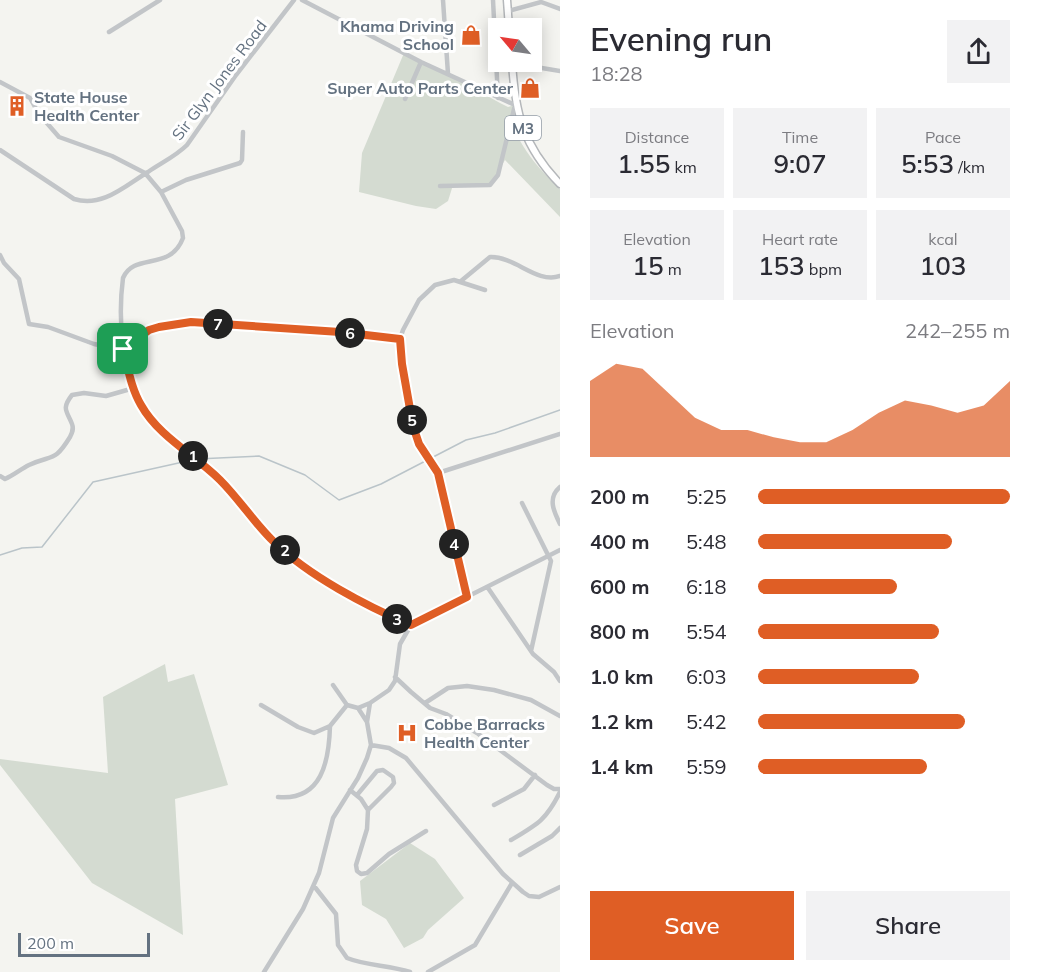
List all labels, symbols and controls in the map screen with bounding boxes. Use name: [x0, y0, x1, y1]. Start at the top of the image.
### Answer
street label: Sir Glyn Jones Road: [167, 16, 271, 144]
place label: Khama Driving School: [340, 16, 454, 54]
north arrow: [488, 18, 542, 72]
map controls: [488, 18, 542, 72]
text: Evening run: [590, 18, 772, 59]
button: share: [947, 20, 1010, 83]
shop icon: Khama Driving School: [459, 23, 483, 47]
text: 18:28: [590, 61, 643, 86]
shop icon: Super Auto Parts Center: [518, 76, 542, 100]
place label: Super Auto Parts Center: [327, 78, 514, 98]
place label: State House Health Center: [34, 87, 140, 125]
building icon: State House Health Center: [5, 94, 29, 118]
road number: M3: [505, 116, 541, 140]
text: Distance: [625, 127, 689, 147]
text: Time: [782, 127, 818, 147]
text: Pace: [925, 127, 961, 147]
text: 1.55: [617, 147, 670, 180]
text: 9:07: [774, 147, 826, 180]
text: 5:53: [901, 147, 954, 180]
text: km: [670, 157, 697, 177]
text: /km: [954, 157, 985, 177]
text: Elevation: [623, 229, 691, 249]
text: Heart rate: [762, 229, 838, 249]
text: kcal: [928, 229, 958, 249]
text: 15: [632, 249, 663, 282]
text: 153: [758, 249, 805, 282]
text: 103: [920, 249, 966, 282]
text: m: [663, 259, 682, 279]
text: bpm: [805, 259, 842, 279]
pin: 7: [203, 309, 233, 339]
text: 7: [213, 314, 223, 334]
pin: 6: [335, 318, 365, 348]
text: Elevation: [590, 318, 675, 343]
text: 242–255 m: [905, 318, 1010, 343]
pin: [97, 323, 148, 374]
text: 6: [345, 323, 355, 343]
icon: arrive: [106, 332, 139, 365]
pin: 5: [397, 405, 427, 435]
text: 5: [407, 410, 417, 430]
pin: 1: [178, 441, 208, 471]
text: 1: [188, 446, 198, 466]
text: 200 m: [590, 484, 649, 509]
text: 5:25: [686, 484, 727, 509]
pin: 4: [439, 529, 469, 559]
text: 400 m: [590, 529, 649, 554]
text: 5:48: [686, 529, 727, 554]
text: 4: [449, 534, 459, 554]
pin: 2: [270, 535, 300, 565]
text: 2: [280, 540, 290, 560]
text: 600 m: [590, 574, 649, 599]
text: 6:18: [686, 574, 727, 599]
pin: 3: [382, 604, 412, 634]
text: 3: [392, 609, 402, 629]
text: 800 m: [590, 619, 649, 644]
text: 5:54: [686, 619, 727, 644]
text: 1.0 km: [590, 664, 653, 689]
text: 6:03: [686, 664, 727, 689]
text: 1.2 km: [590, 709, 653, 734]
text: 5:42: [686, 709, 727, 734]
place label: Cobbe Barracks Health Center: [424, 714, 545, 752]
hospital icon: Cobbe Barracks Health Center: [395, 721, 419, 745]
text: 1.4 km: [590, 754, 653, 779]
text: 5:59: [686, 754, 727, 779]
button: Save: [590, 891, 794, 960]
button: Share: [806, 891, 1010, 960]
scale bar: [18, 930, 150, 958]
text: 200 m: [27, 933, 74, 953]

